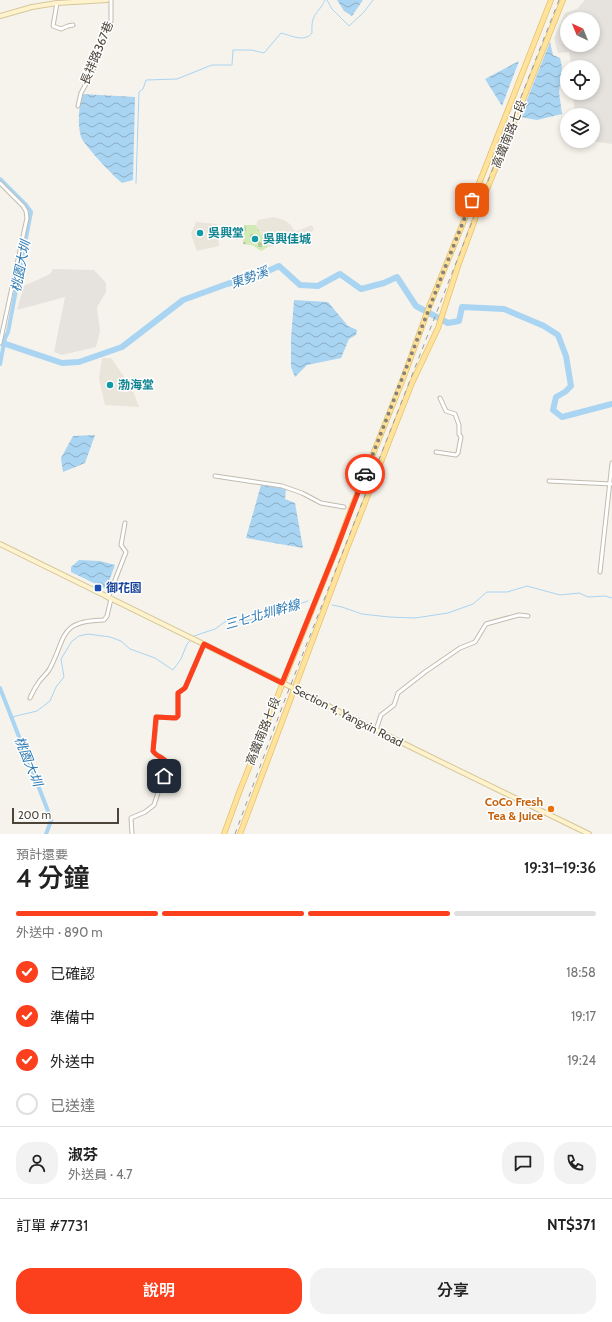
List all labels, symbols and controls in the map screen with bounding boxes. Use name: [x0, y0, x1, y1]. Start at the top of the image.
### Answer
north arrow: [560, 12, 600, 52]
map controls: [560, 12, 600, 148]
street label: 長祥路367巷: [77, 19, 116, 87]
button: locate: [560, 60, 600, 100]
street label: 高鐵南路七段: [488, 98, 529, 170]
button: layers: [560, 108, 600, 148]
pin: [455, 183, 489, 217]
icon: bag: [461, 189, 483, 211]
place label: 吳興堂: [208, 225, 244, 240]
marker: 吳興堂: [195, 228, 205, 238]
place label: 吳興佳城: [263, 231, 311, 246]
marker: 吳興佳城: [250, 234, 260, 244]
water label: 桃園大圳: [7, 237, 33, 293]
water label: 東勢溪: [228, 262, 272, 291]
place label: 渤海堂: [118, 377, 154, 392]
marker: 渤海堂: [105, 380, 115, 390]
courier: [345, 454, 385, 494]
icon: car: [354, 463, 376, 485]
place label: 御花園: [106, 580, 142, 595]
marker: 御花園: [93, 583, 103, 593]
water label: 三七北圳幹線: [222, 595, 304, 632]
street label: Section 4, Yangxin Road: [291, 681, 406, 750]
street label: 高鐵南路七段: [242, 695, 283, 767]
water label: 桃園大圳: [12, 734, 47, 790]
pin: [147, 759, 181, 793]
icon: home: [153, 765, 175, 787]
place label: CoCo Fresh Tea & Juice: [485, 794, 543, 823]
marker: CoCo Fresh Tea & Juice: [546, 804, 556, 814]
scale bar: [12, 806, 119, 825]
text: 200 m: [18, 808, 51, 822]
text: 預計還要: [16, 846, 68, 862]
text: 19:31–19:36: [524, 859, 596, 877]
text: 4 分鐘: [16, 862, 90, 894]
text: 外送中 · 890 m: [16, 924, 103, 940]
icon: check: [16, 961, 38, 983]
text: 18:58: [566, 964, 596, 980]
text: 已確認: [50, 965, 95, 983]
icon: check: [16, 1005, 38, 1027]
text: 19:17: [571, 1008, 596, 1024]
text: 準備中: [50, 1009, 95, 1027]
icon: check: [16, 1049, 38, 1071]
text: 19:24: [567, 1052, 596, 1068]
text: 外送中: [50, 1053, 95, 1071]
text: 已送達: [50, 1097, 95, 1115]
button: person: [16, 1142, 58, 1184]
button: chat: [502, 1142, 544, 1184]
button: phone: [554, 1142, 596, 1184]
text: 淑芬: [68, 1146, 98, 1164]
text: 外送員 · 4.7: [68, 1166, 133, 1182]
text: NT$371: [547, 1216, 596, 1234]
text: 訂單 #7731: [16, 1217, 88, 1235]
button: 說明: [16, 1268, 302, 1314]
button: 分享: [310, 1268, 596, 1314]

